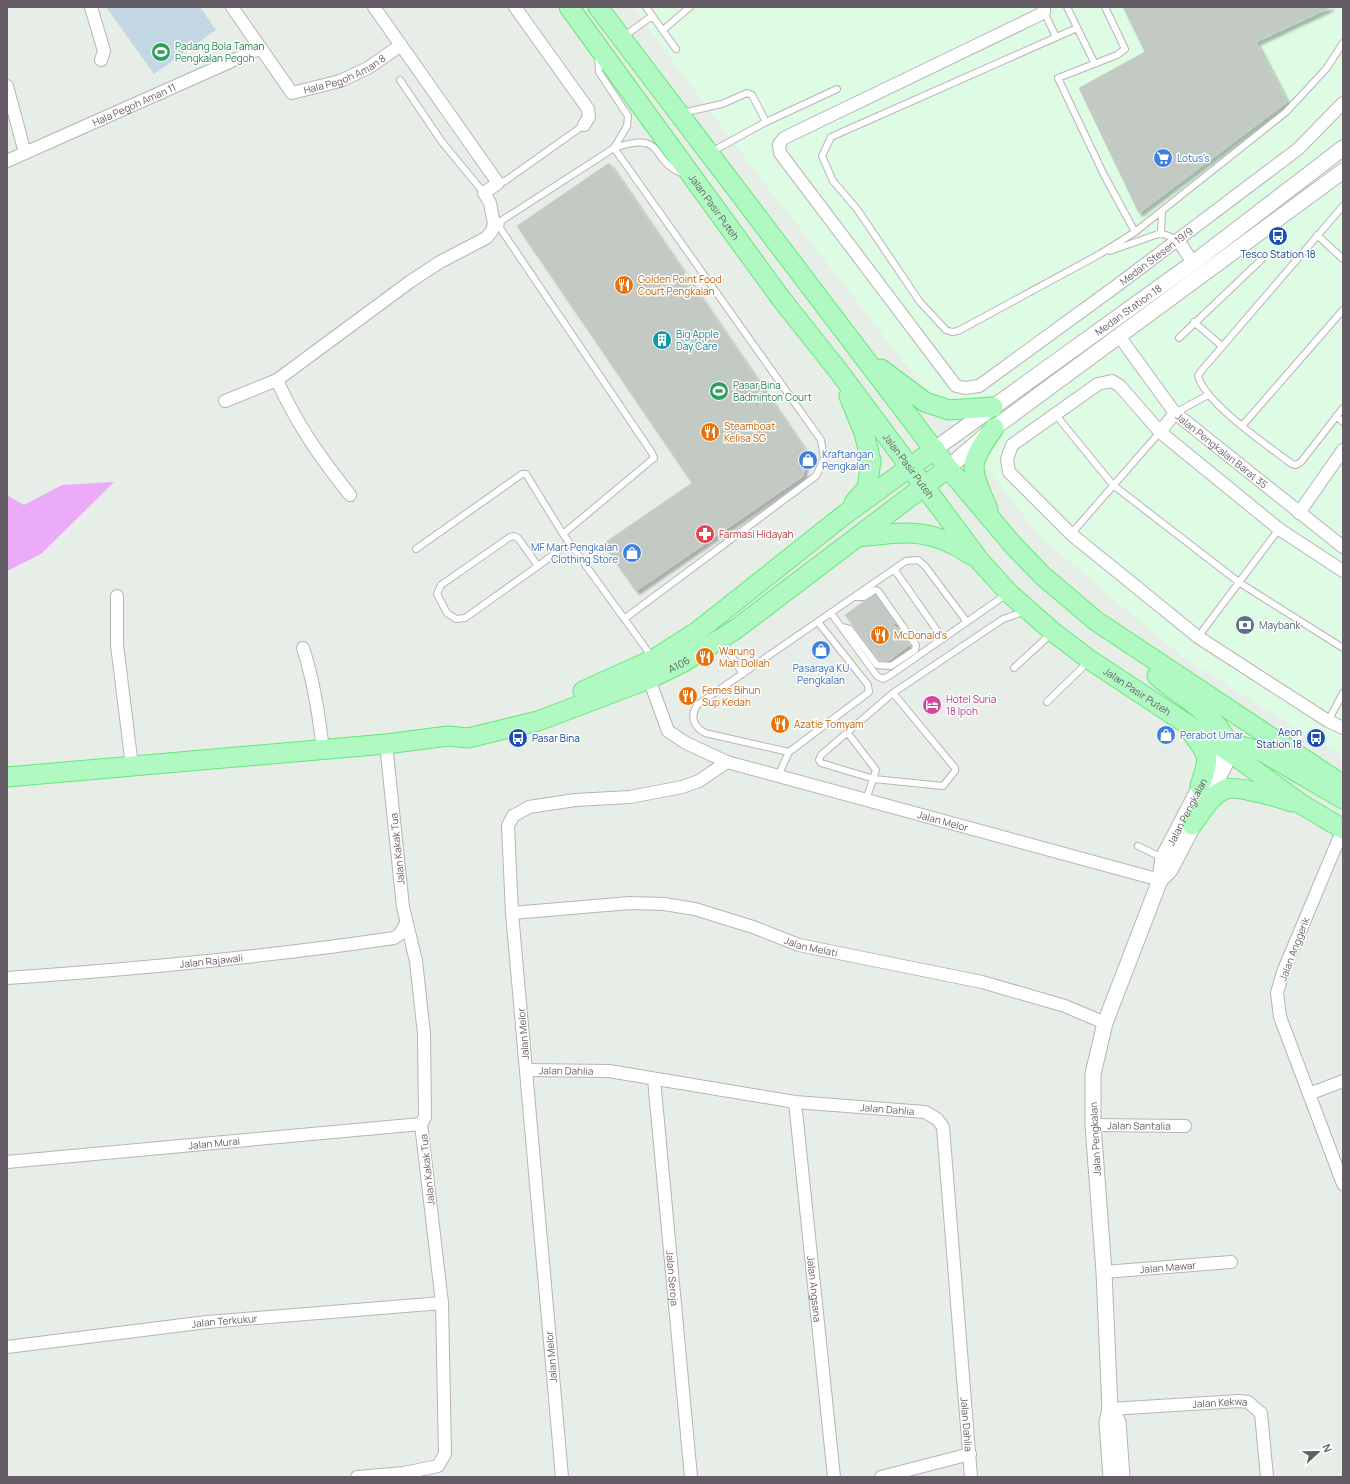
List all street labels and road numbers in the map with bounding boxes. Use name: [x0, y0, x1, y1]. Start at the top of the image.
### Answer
street label: Hala Pegoh Aman 8: [302, 51, 388, 97]
street label: Hala Pegoh Aman 11: [90, 80, 178, 129]
street label: Jalan Pasir Puteh: [686, 171, 743, 243]
street label: Medan Stesen 19/9: [1117, 224, 1196, 288]
street label: Medan Station 18: [1092, 281, 1165, 339]
street label: Jalan Pengkalan Barat 35: [1173, 409, 1271, 491]
street label: Jalan Pasir Puteh: [880, 430, 938, 501]
street label: A106: [666, 653, 692, 676]
street label: Jalan Pasir Puteh: [1101, 664, 1174, 719]
street label: Jalan Pengkalan: [1164, 776, 1210, 848]
street label: Jalan Melor: [916, 807, 970, 835]
street label: Jalan Kakak Tua: [386, 812, 408, 886]
street label: Jalan Anggerik: [1275, 914, 1313, 983]
street label: Jalan Melati: [782, 933, 839, 960]
street label: Jalan Rajawali: [179, 950, 244, 971]
street label: Jalan Melor: [514, 1007, 532, 1061]
street label: Jalan Dahlia: [539, 1063, 593, 1078]
street label: Jalan Dahlia: [859, 1100, 915, 1118]
street label: Jalan Pengkalan: [1086, 1102, 1104, 1176]
street label: Jalan Santalia: [1107, 1118, 1171, 1133]
street label: Jalan Kakak Tua: [416, 1133, 438, 1207]
street label: Jalan Murai: [188, 1134, 241, 1152]
street label: Jalan Seroja: [663, 1250, 682, 1306]
street label: Jalan Angsana: [804, 1255, 825, 1323]
street label: Jalan Mawar: [1139, 1258, 1197, 1276]
street label: Jalan Terkukur: [191, 1311, 258, 1331]
street label: Jalan Melor: [542, 1330, 560, 1384]
street label: Jalan Kekwa: [1192, 1394, 1248, 1411]
street label: Jalan Dahlia: [958, 1396, 976, 1452]

